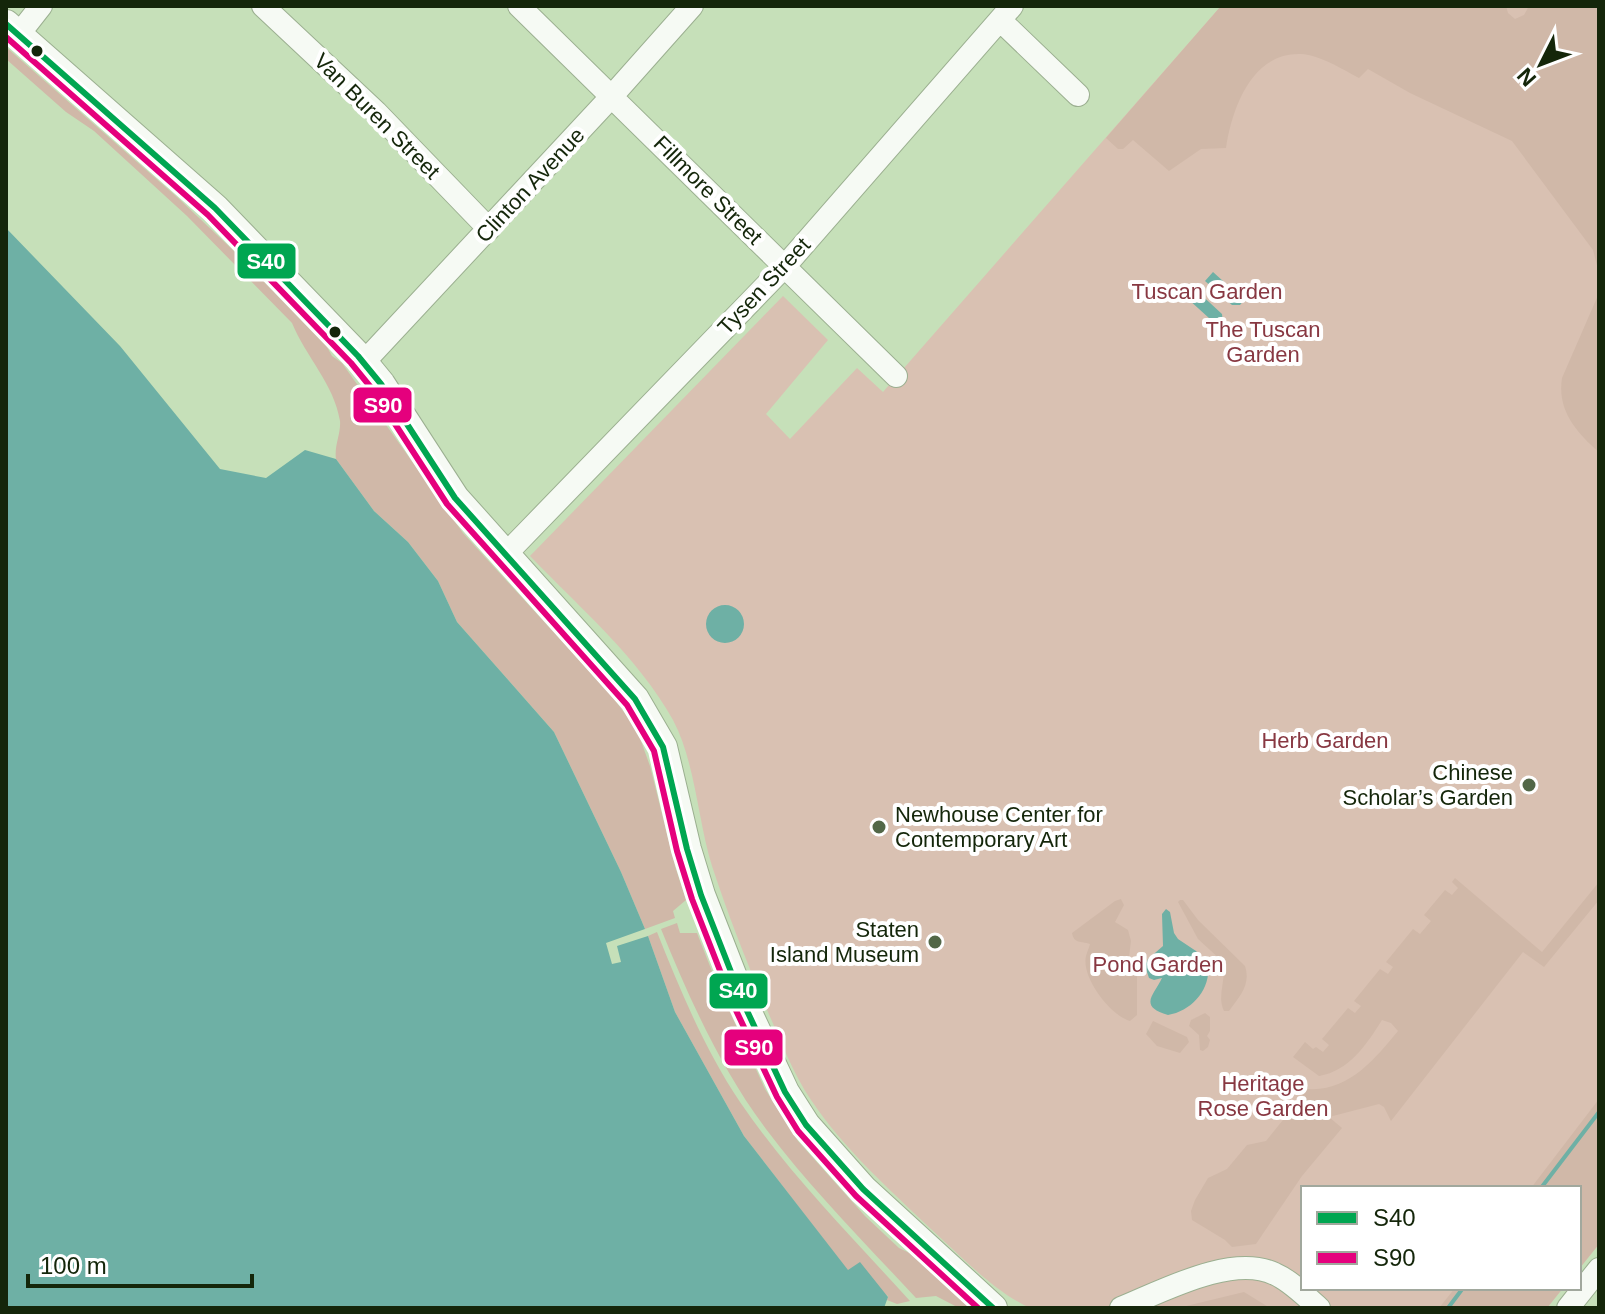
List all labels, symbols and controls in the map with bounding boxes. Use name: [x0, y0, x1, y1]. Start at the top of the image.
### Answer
north arrow: [1501, 24, 1581, 104]
unlabelled marker: [29, 43, 45, 59]
street label: Van Buren Street: [309, 48, 445, 184]
text: N: [1512, 63, 1541, 91]
street label: Clinton Avenue: [471, 122, 589, 248]
street label: Fillmore Street: [649, 131, 767, 249]
street label: Tysen Street: [713, 232, 815, 340]
line badge: S40: [236, 242, 297, 280]
text: S40: [246, 249, 286, 274]
park label: Tuscan Garden: [1132, 279, 1282, 304]
park label: The Tuscan Garden: [1206, 317, 1320, 367]
unlabelled marker: [327, 324, 343, 340]
line badge: S90: [352, 386, 413, 424]
text: S90: [363, 393, 403, 418]
park label: Herb Garden: [1261, 728, 1389, 753]
place label: Chinese Scholar’s Garden: [1343, 760, 1513, 810]
marker: Chinese Scholar’s Garden: [1520, 776, 1538, 794]
place label: Newhouse Center for Contemporary Art: [895, 802, 1103, 852]
marker: Newhouse Center for Contemporary Art: [870, 818, 888, 836]
place label: Staten Island Museum: [770, 917, 919, 967]
marker: Staten Island Museum: [926, 933, 944, 951]
park label: Pond Garden: [1093, 952, 1223, 977]
line badge: S40: [708, 972, 769, 1010]
text: S40: [718, 978, 758, 1003]
line badge: S90: [723, 1028, 784, 1067]
text: S90: [734, 1035, 774, 1060]
park label: Heritage Rose Garden: [1198, 1071, 1328, 1121]
legend: [1301, 1186, 1581, 1290]
text: S40: [1373, 1204, 1416, 1231]
scale bar: [28, 1238, 252, 1288]
text: S90: [1373, 1244, 1416, 1271]
text: 100 m: [40, 1252, 107, 1279]

